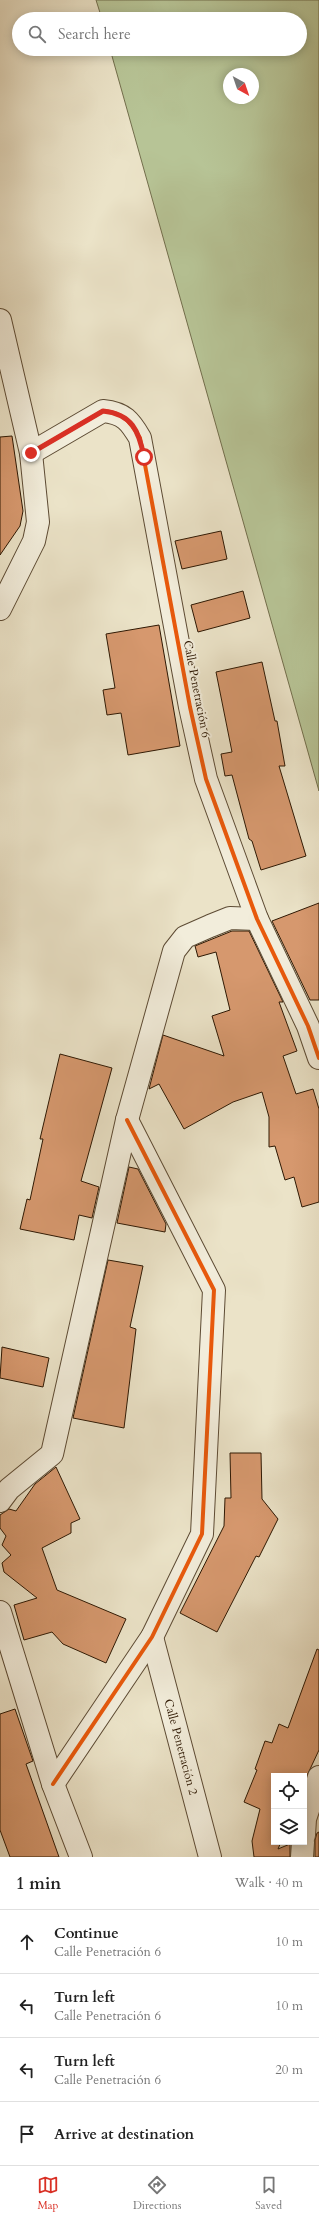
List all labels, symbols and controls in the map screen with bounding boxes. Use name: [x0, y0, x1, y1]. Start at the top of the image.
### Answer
search box: [12, 12, 307, 56]
icon: search: [26, 23, 48, 45]
text: Search here: [58, 24, 131, 44]
north arrow: [223, 68, 259, 104]
route end: [22, 444, 40, 462]
route start: [135, 448, 153, 466]
street label: Calle Penetración 6: [180, 639, 214, 739]
street label: Calle Penetración 2: [160, 1697, 202, 1797]
map controls: [271, 1773, 307, 1845]
button: locate: [271, 1773, 307, 1809]
button: layers: [271, 1809, 307, 1845]
text: 1 min: [16, 1872, 61, 1895]
text: Walk · 40 m: [235, 1874, 303, 1892]
text: Continue: [54, 1923, 119, 1943]
icon: ahead: [16, 1931, 38, 1953]
text: 10 m: [275, 1933, 303, 1951]
text: Calle Penetración 6: [54, 1943, 161, 1961]
text: Turn left: [54, 1987, 115, 2007]
icon: left: [16, 1995, 38, 2017]
text: 10 m: [275, 1997, 303, 2015]
text: Calle Penetración 6: [54, 2007, 161, 2025]
text: Turn left: [54, 2051, 115, 2071]
icon: left: [16, 2059, 38, 2081]
text: 20 m: [275, 2061, 303, 2079]
text: Calle Penetración 6: [54, 2071, 161, 2089]
icon: arrive: [16, 2123, 38, 2145]
text: Arrive at destination: [54, 2124, 194, 2144]
tab: Map: [37, 2174, 59, 2213]
tab: Directions: [133, 2174, 181, 2213]
tab: Saved: [255, 2174, 282, 2213]

